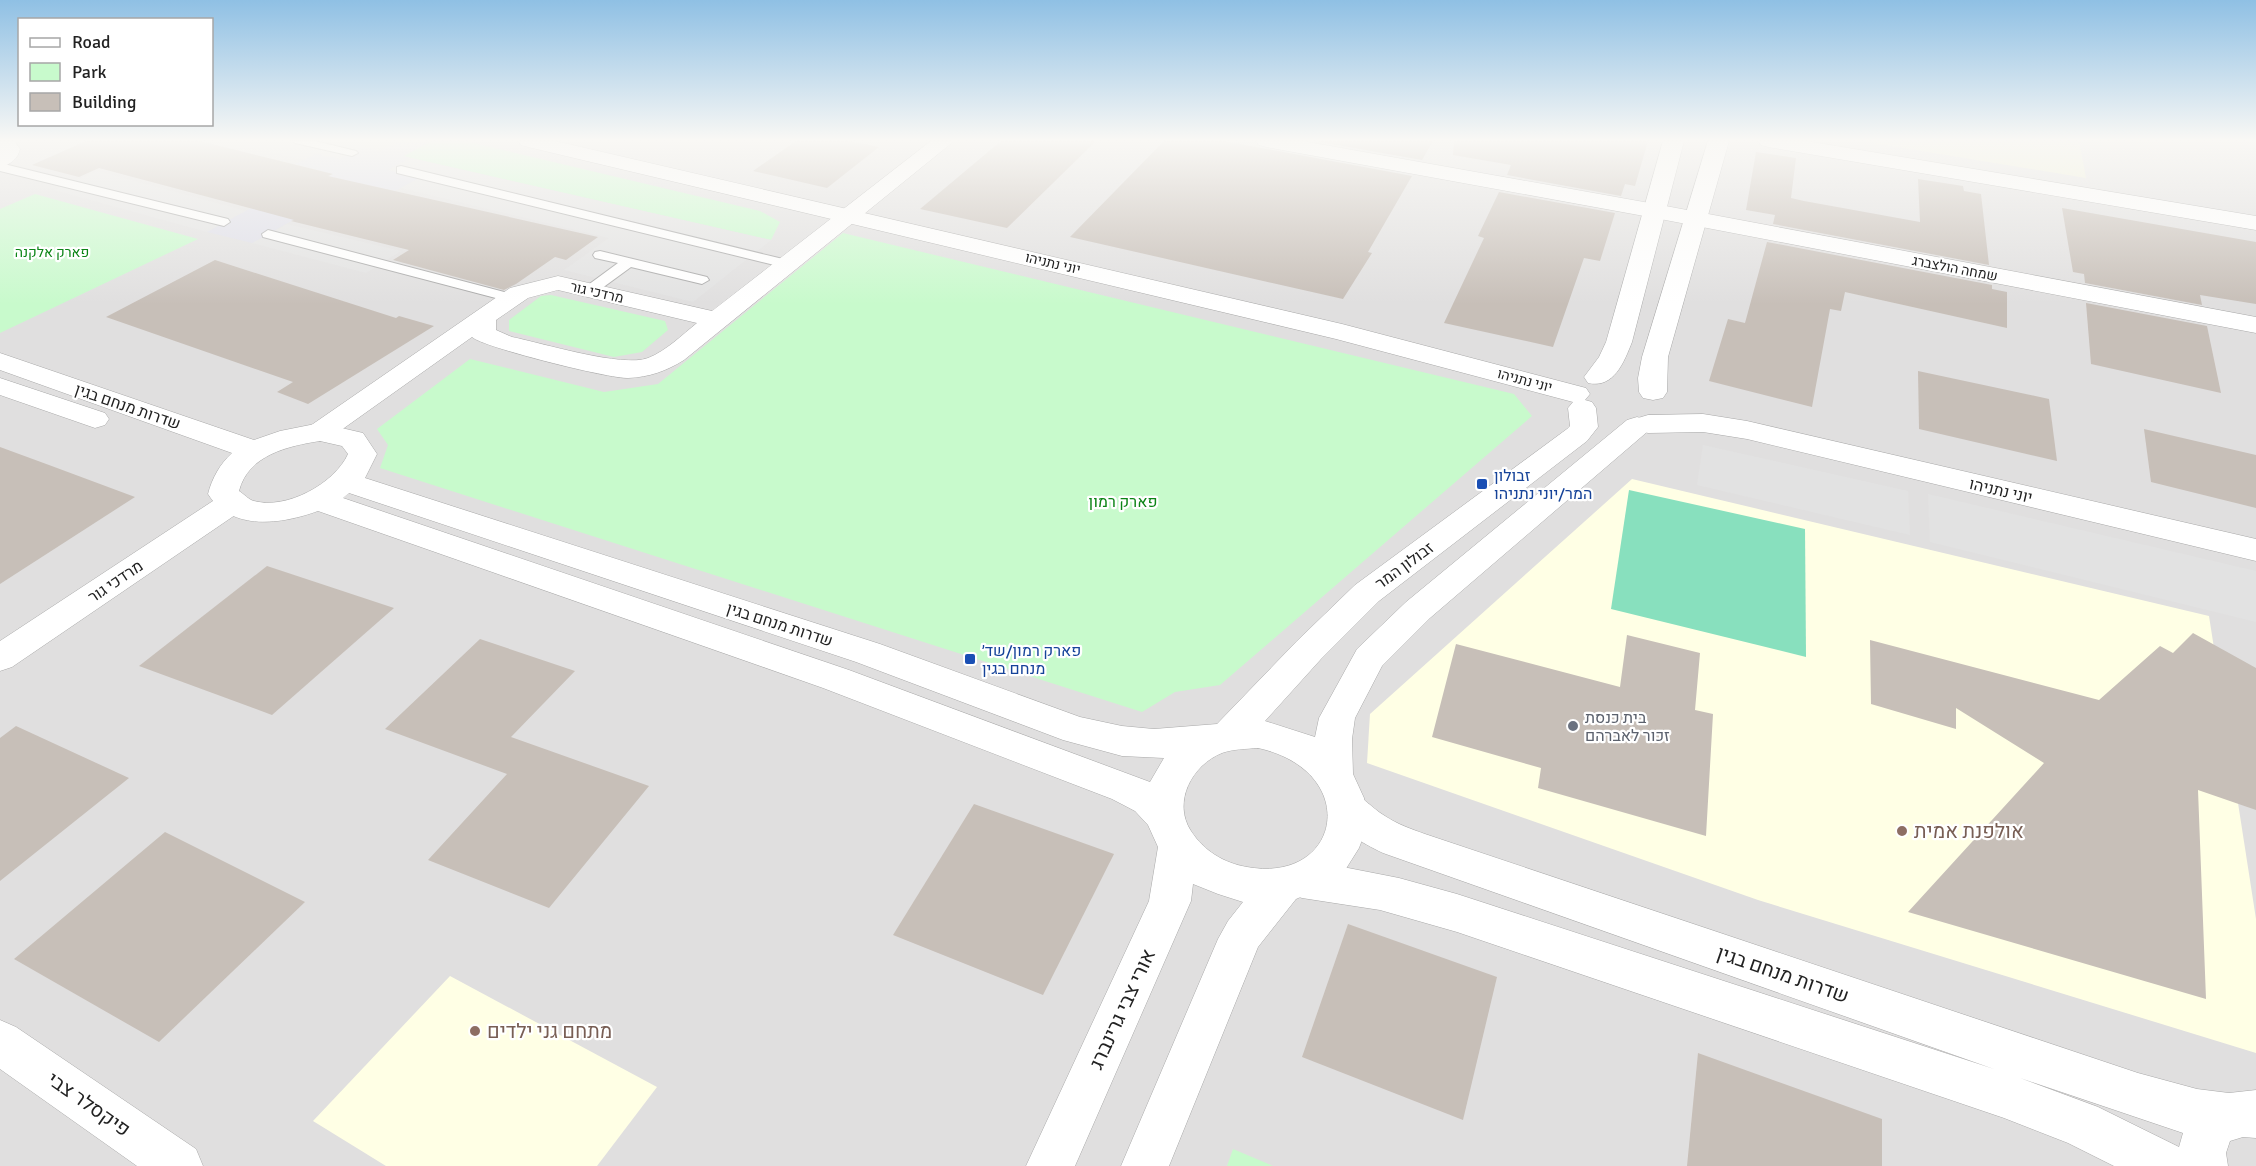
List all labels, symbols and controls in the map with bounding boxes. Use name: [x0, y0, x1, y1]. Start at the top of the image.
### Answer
legend: [18, 18, 213, 126]
text: Road: [72, 31, 111, 53]
text: Park: [72, 61, 107, 83]
text: Building: [72, 91, 136, 113]
park label: פארק אלקנה: [15, 244, 89, 261]
street label: יוני נתניהו: [1024, 249, 1082, 278]
street label: שמחה הולצברג: [1911, 252, 1999, 285]
street label: מרדכי גור: [569, 278, 625, 307]
street label: יוני נתניהו: [1496, 365, 1554, 396]
street label: שדרות מנחם בגין: [72, 380, 183, 434]
place label: זבולון המר/יוני נתניהו: [1494, 466, 1592, 504]
street label: יוני נתניהו: [1967, 474, 2034, 508]
marker: זבולון המר/יוני נתניהו: [1475, 477, 1489, 491]
park label: פארק רמון: [1089, 492, 1157, 512]
street label: זבולון המר: [1371, 538, 1438, 594]
street label: מרדכי גור: [84, 556, 147, 607]
street label: שדרות מנחם בגין: [724, 598, 835, 652]
place label: פארק רמון/שד׳ מנחם בגין: [982, 641, 1081, 679]
marker: פארק רמון/שד׳ מנחם בגין: [963, 652, 977, 666]
place label: בית כנסת זכור לאברהם: [1585, 708, 1670, 746]
marker: בית כנסת זכור לאברהם: [1566, 719, 1580, 733]
place label: אולפנת אמית: [1914, 819, 2024, 844]
marker: אולפנת אמית: [1895, 824, 1909, 838]
street label: שדרות מנחם בגין: [1713, 940, 1852, 1009]
street label: אורי צבי גרינברג: [1084, 945, 1161, 1073]
place label: מתחם גני ילדים: [487, 1019, 612, 1044]
marker: מתחם גני ילדים: [468, 1024, 482, 1038]
street label: פיקסלר צבי: [42, 1067, 135, 1142]

